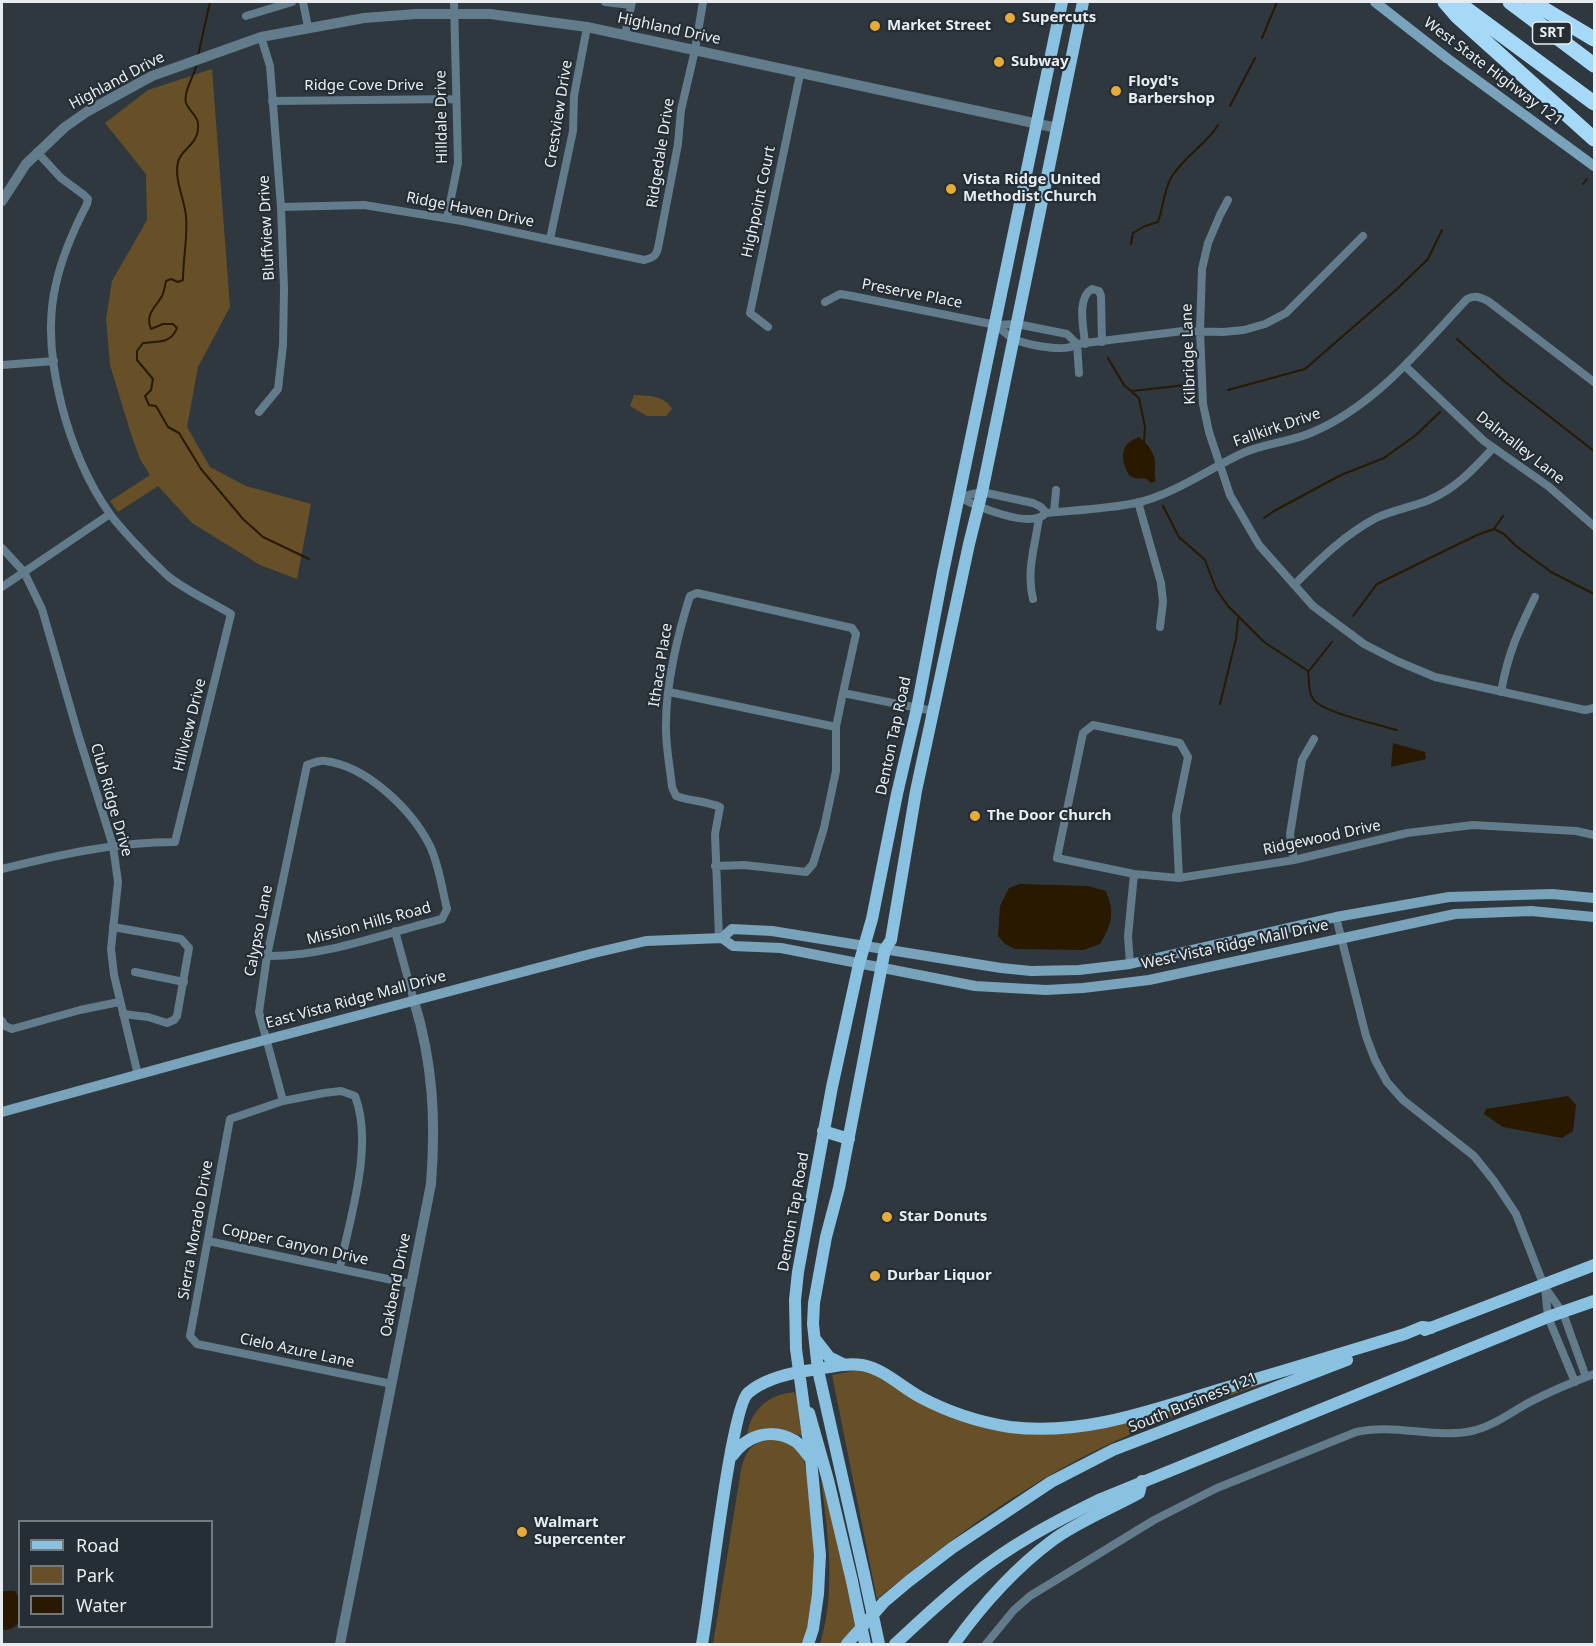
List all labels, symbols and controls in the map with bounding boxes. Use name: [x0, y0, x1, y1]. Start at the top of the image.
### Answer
street label: Highland Drive: [616, 9, 722, 49]
place label: Supercuts: [1022, 9, 1096, 27]
marker: Supercuts: [1003, 11, 1017, 25]
street label: West State Highway 121: [1420, 14, 1566, 130]
place label: Market Street: [887, 17, 991, 35]
marker: Market Street: [868, 19, 882, 33]
road number: SRT: [1532, 22, 1572, 44]
street label: Highland Drive: [66, 48, 168, 114]
place label: Subway: [1011, 53, 1069, 71]
marker: Subway: [992, 55, 1006, 69]
street label: Crestview Drive: [542, 59, 576, 169]
street label: Hilldale Drive: [432, 70, 452, 164]
place label: Floyd's Barbershop: [1128, 73, 1215, 108]
street label: Ridge Cove Drive: [304, 77, 424, 95]
marker: Floyd's Barbershop: [1109, 84, 1123, 98]
street label: Ridgedale Drive: [643, 97, 679, 209]
street label: Highpoint Court: [738, 145, 780, 259]
place label: Vista Ridge United Methodist Church: [963, 171, 1101, 206]
street label: Bluffview Drive: [255, 175, 279, 281]
marker: Vista Ridge United Methodist Church: [944, 182, 958, 196]
street label: Ridge Haven Drive: [405, 189, 535, 231]
street label: Preserve Place: [860, 275, 964, 313]
street label: Kilbridge Lane: [1178, 303, 1200, 405]
street label: Fallkirk Drive: [1231, 405, 1323, 451]
street label: Dalmalley Lane: [1472, 408, 1568, 488]
street label: Ithaca Place: [645, 622, 677, 708]
street label: Denton Tap Road: [873, 675, 915, 797]
street label: Hillview Drive: [170, 677, 210, 773]
street label: Club Ridge Drive: [86, 741, 136, 859]
place label: The Door Church: [987, 807, 1112, 825]
marker: The Door Church: [968, 809, 982, 823]
street label: Ridgewood Drive: [1261, 817, 1383, 859]
street label: Calypso Lane: [241, 884, 277, 978]
street label: Mission Hills Road: [305, 899, 433, 949]
street label: West Vista Ridge Mall Drive: [1140, 916, 1330, 974]
street label: East Vista Ridge Mall Drive: [264, 967, 448, 1033]
street label: Denton Tap Road: [775, 1151, 813, 1273]
street label: Sierra Morado Drive: [175, 1159, 217, 1301]
place label: Star Donuts: [899, 1208, 987, 1226]
marker: Star Donuts: [880, 1210, 894, 1224]
street label: Copper Canyon Drive: [220, 1221, 370, 1269]
street label: Oakbend Drive: [377, 1232, 415, 1338]
place label: Durbar Liquor: [887, 1267, 992, 1285]
marker: Durbar Liquor: [868, 1269, 882, 1283]
street label: Cielo Azure Lane: [238, 1330, 356, 1372]
street label: South Business 121: [1126, 1369, 1260, 1437]
place label: Walmart Supercenter: [534, 1514, 625, 1549]
legend: [18, 1520, 213, 1628]
marker: Walmart Supercenter: [515, 1525, 529, 1539]
text: Road: [76, 1533, 119, 1557]
text: Park: [76, 1563, 114, 1587]
text: Water: [76, 1593, 127, 1617]

